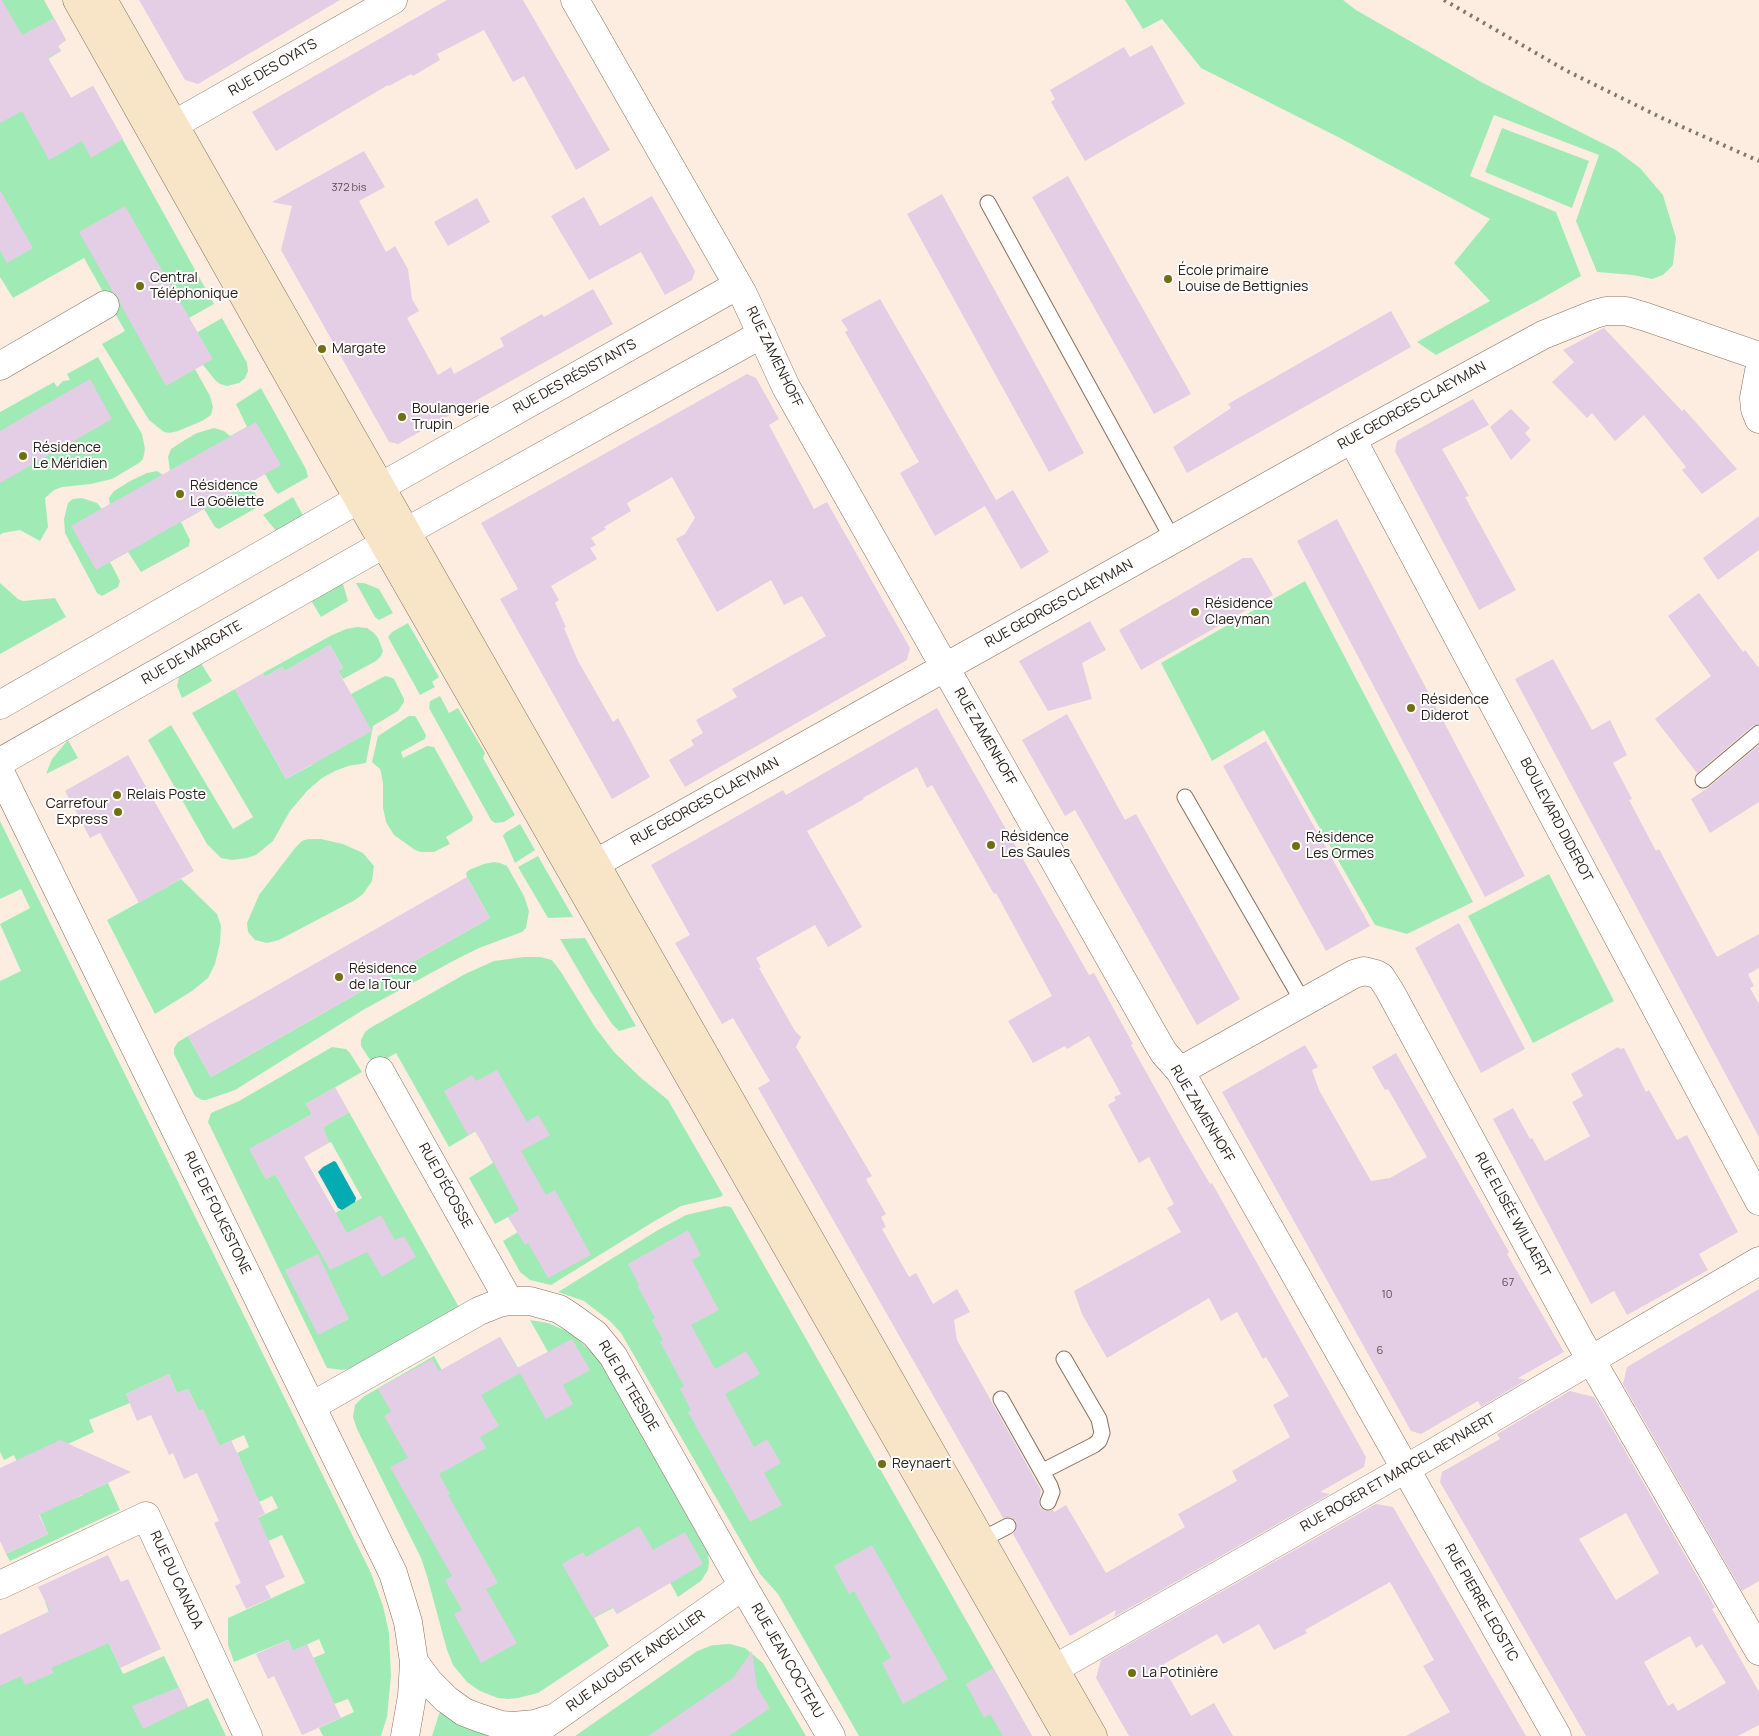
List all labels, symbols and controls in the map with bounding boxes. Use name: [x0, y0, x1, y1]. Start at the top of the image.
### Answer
street label: RUE DES OYATS: [226, 36, 320, 100]
house number: 372 bis: [332, 181, 366, 195]
place label: École primaire Louise de Bettignies: [1178, 263, 1308, 296]
place label: Central Téléphonique: [150, 270, 238, 302]
marker: École primaire Louise de Bettignies: [1162, 273, 1174, 285]
marker: Central Téléphonique: [134, 280, 146, 292]
street label: RUE ZAMENHOFF: [742, 304, 806, 410]
street label: RUE DES RÉSISTANTS: [510, 336, 640, 418]
place label: Margate: [332, 341, 386, 357]
marker: Margate: [316, 343, 328, 355]
street label: RUE GEORGES CLAEYMAN: [1335, 358, 1489, 454]
place label: Boulangerie Trupin: [412, 401, 490, 434]
marker: Boulangerie Trupin: [396, 411, 408, 423]
place label: Résidence Le Méridien: [33, 440, 107, 472]
marker: Résidence Le Méridien: [17, 450, 29, 462]
place label: Résidence La Goëlette: [190, 478, 264, 511]
marker: Résidence La Goëlette: [174, 488, 186, 500]
street label: RUE GEORGES CLAEYMAN: [982, 556, 1136, 652]
place label: Résidence Claeyman: [1205, 596, 1273, 628]
marker: Résidence Claeyman: [1189, 606, 1201, 618]
street label: RUE DE MARGATE: [139, 617, 245, 689]
street label: RUE ZAMENHOFF: [950, 685, 1020, 789]
place label: Résidence Diderot: [1421, 692, 1489, 724]
marker: Résidence Diderot: [1405, 702, 1417, 714]
street label: RUE GEORGES CLAEYMAN: [628, 754, 782, 850]
street label: BOULEVARD DIDEROT: [1516, 755, 1596, 885]
place label: Relais Poste: [127, 787, 206, 803]
marker: Relais Poste: [111, 789, 123, 801]
place label: Carrefour Express: [46, 796, 108, 829]
marker: Carrefour Express: [112, 806, 124, 818]
place label: Résidence Les Saules: [1001, 829, 1070, 862]
place label: Résidence Les Ormes: [1306, 830, 1374, 862]
marker: Résidence Les Saules: [985, 839, 997, 851]
marker: Résidence Les Ormes: [1290, 840, 1302, 852]
place label: Résidence de la Tour: [349, 961, 417, 994]
marker: Résidence de la Tour: [333, 971, 345, 983]
street label: RUE ZAMENHOFF: [1166, 1063, 1238, 1165]
street label: RUE D'ÉCOSSE: [415, 1140, 475, 1232]
street label: RUE DE FOLKESTONE: [180, 1149, 254, 1277]
street label: RUE ELISÉE WILLAERT: [1471, 1150, 1553, 1280]
house number: 67: [1502, 1276, 1514, 1290]
house number: 10: [1382, 1288, 1392, 1302]
street label: RUE DE TEESIDE: [594, 1338, 662, 1434]
house number: 6: [1377, 1344, 1383, 1358]
street label: RUE ROGER ET MARCEL REYNAERT: [1297, 1410, 1499, 1536]
place label: Reynaert: [892, 1456, 951, 1472]
marker: Reynaert: [876, 1458, 888, 1470]
street label: RUE DU CANADA: [146, 1528, 206, 1632]
street label: RUE PIERRE LEOSTIC: [1441, 1541, 1521, 1665]
street label: RUE JEAN COCTEAU: [747, 1600, 827, 1722]
street label: RUE AUGUSTE ANGELLIER: [563, 1607, 709, 1715]
place label: La Potinière: [1142, 1665, 1218, 1681]
marker: La Potinière: [1126, 1667, 1138, 1679]

